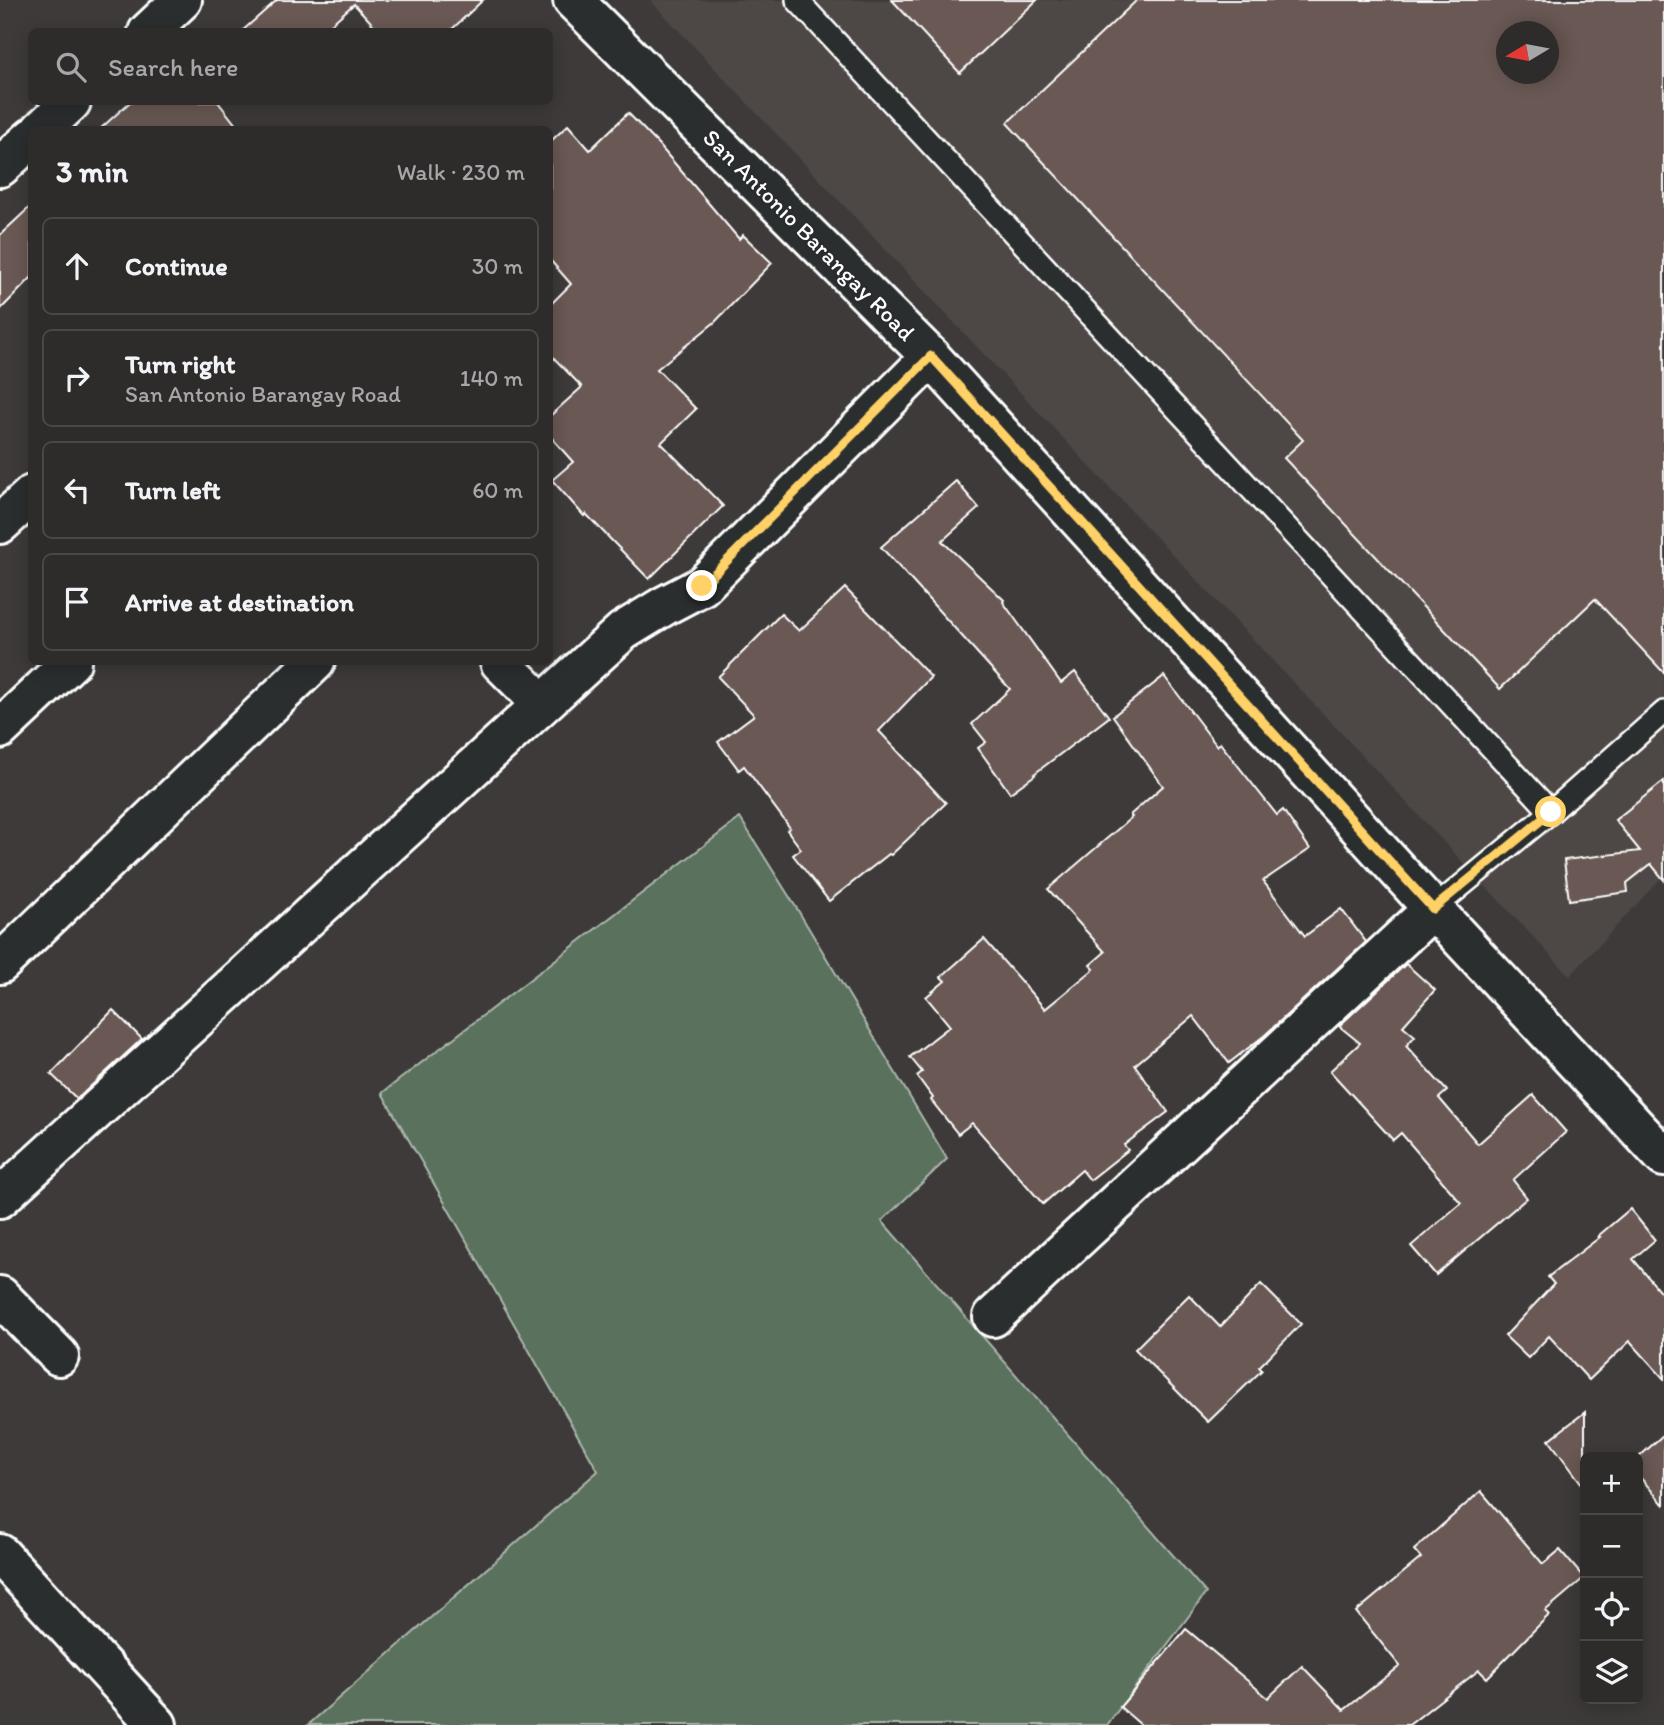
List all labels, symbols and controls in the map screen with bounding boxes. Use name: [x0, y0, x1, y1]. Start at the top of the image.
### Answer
north arrow: [1496, 21, 1559, 84]
search box: [28, 28, 553, 105]
icon: search: [52, 48, 90, 86]
text: Search here: [108, 51, 238, 83]
street label: San Antonio Barangay Road: [697, 123, 921, 347]
text: 3 min: [56, 153, 128, 190]
text: Walk · 230 m: [397, 158, 525, 186]
icon: ahead: [58, 247, 96, 285]
text: Continue: [125, 250, 228, 282]
text: 30 m: [472, 252, 523, 280]
text: Turn right: [125, 348, 236, 380]
icon: right: [58, 359, 96, 397]
text: 140 m: [460, 364, 523, 392]
text: San Antonio Barangay Road: [125, 380, 401, 408]
icon: left: [58, 471, 96, 509]
text: Turn left: [125, 474, 221, 506]
text: 60 m: [472, 476, 523, 504]
route end: [686, 570, 717, 601]
icon: arrive: [58, 583, 96, 621]
text: Arrive at destination: [125, 586, 354, 618]
route start: [1535, 796, 1566, 827]
map controls: [1580, 1452, 1643, 1704]
button: +: [1580, 1452, 1643, 1515]
button: −: [1580, 1515, 1643, 1578]
button: locate: [1580, 1578, 1643, 1641]
button: layers: [1580, 1641, 1643, 1704]

